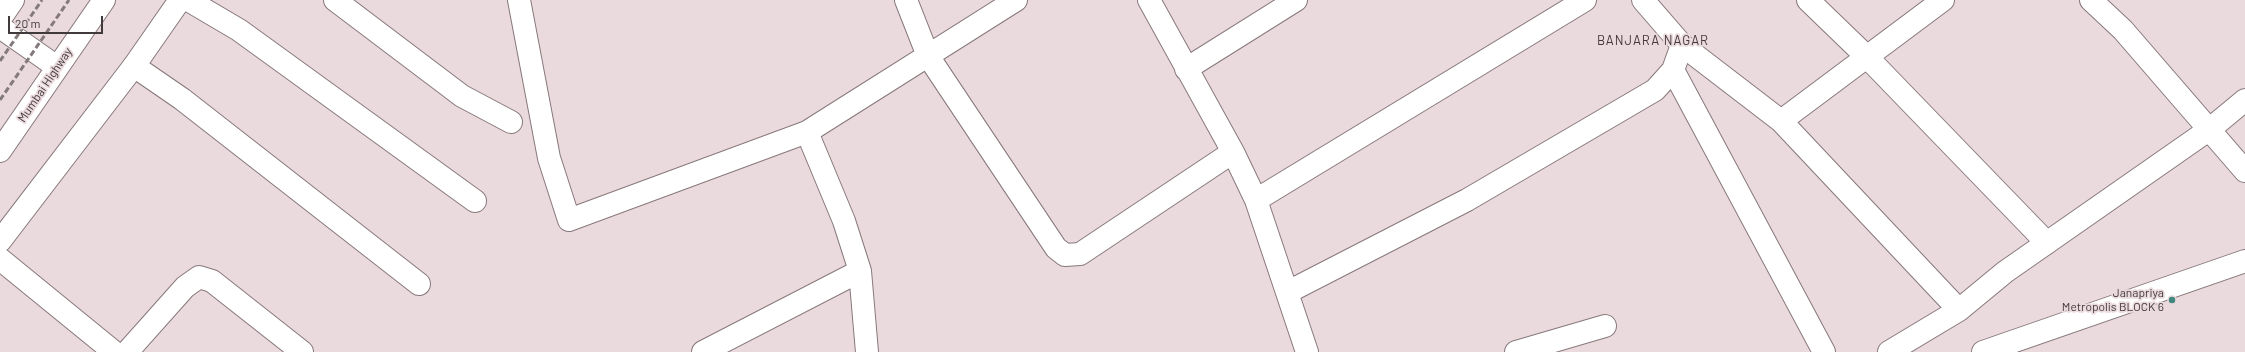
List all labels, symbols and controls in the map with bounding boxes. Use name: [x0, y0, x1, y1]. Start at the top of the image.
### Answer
scale bar: [10, 8, 105, 34]
text: 20 m: [15, 16, 41, 30]
district label: BANJARA NAGAR: [1597, 33, 1709, 49]
street label: Mumbai Highway: [15, 45, 75, 125]
place label: Janapriya Metropolis BLOCK 6: [2062, 286, 2164, 314]
marker: Janapriya Metropolis BLOCK 6: [2167, 295, 2177, 305]

